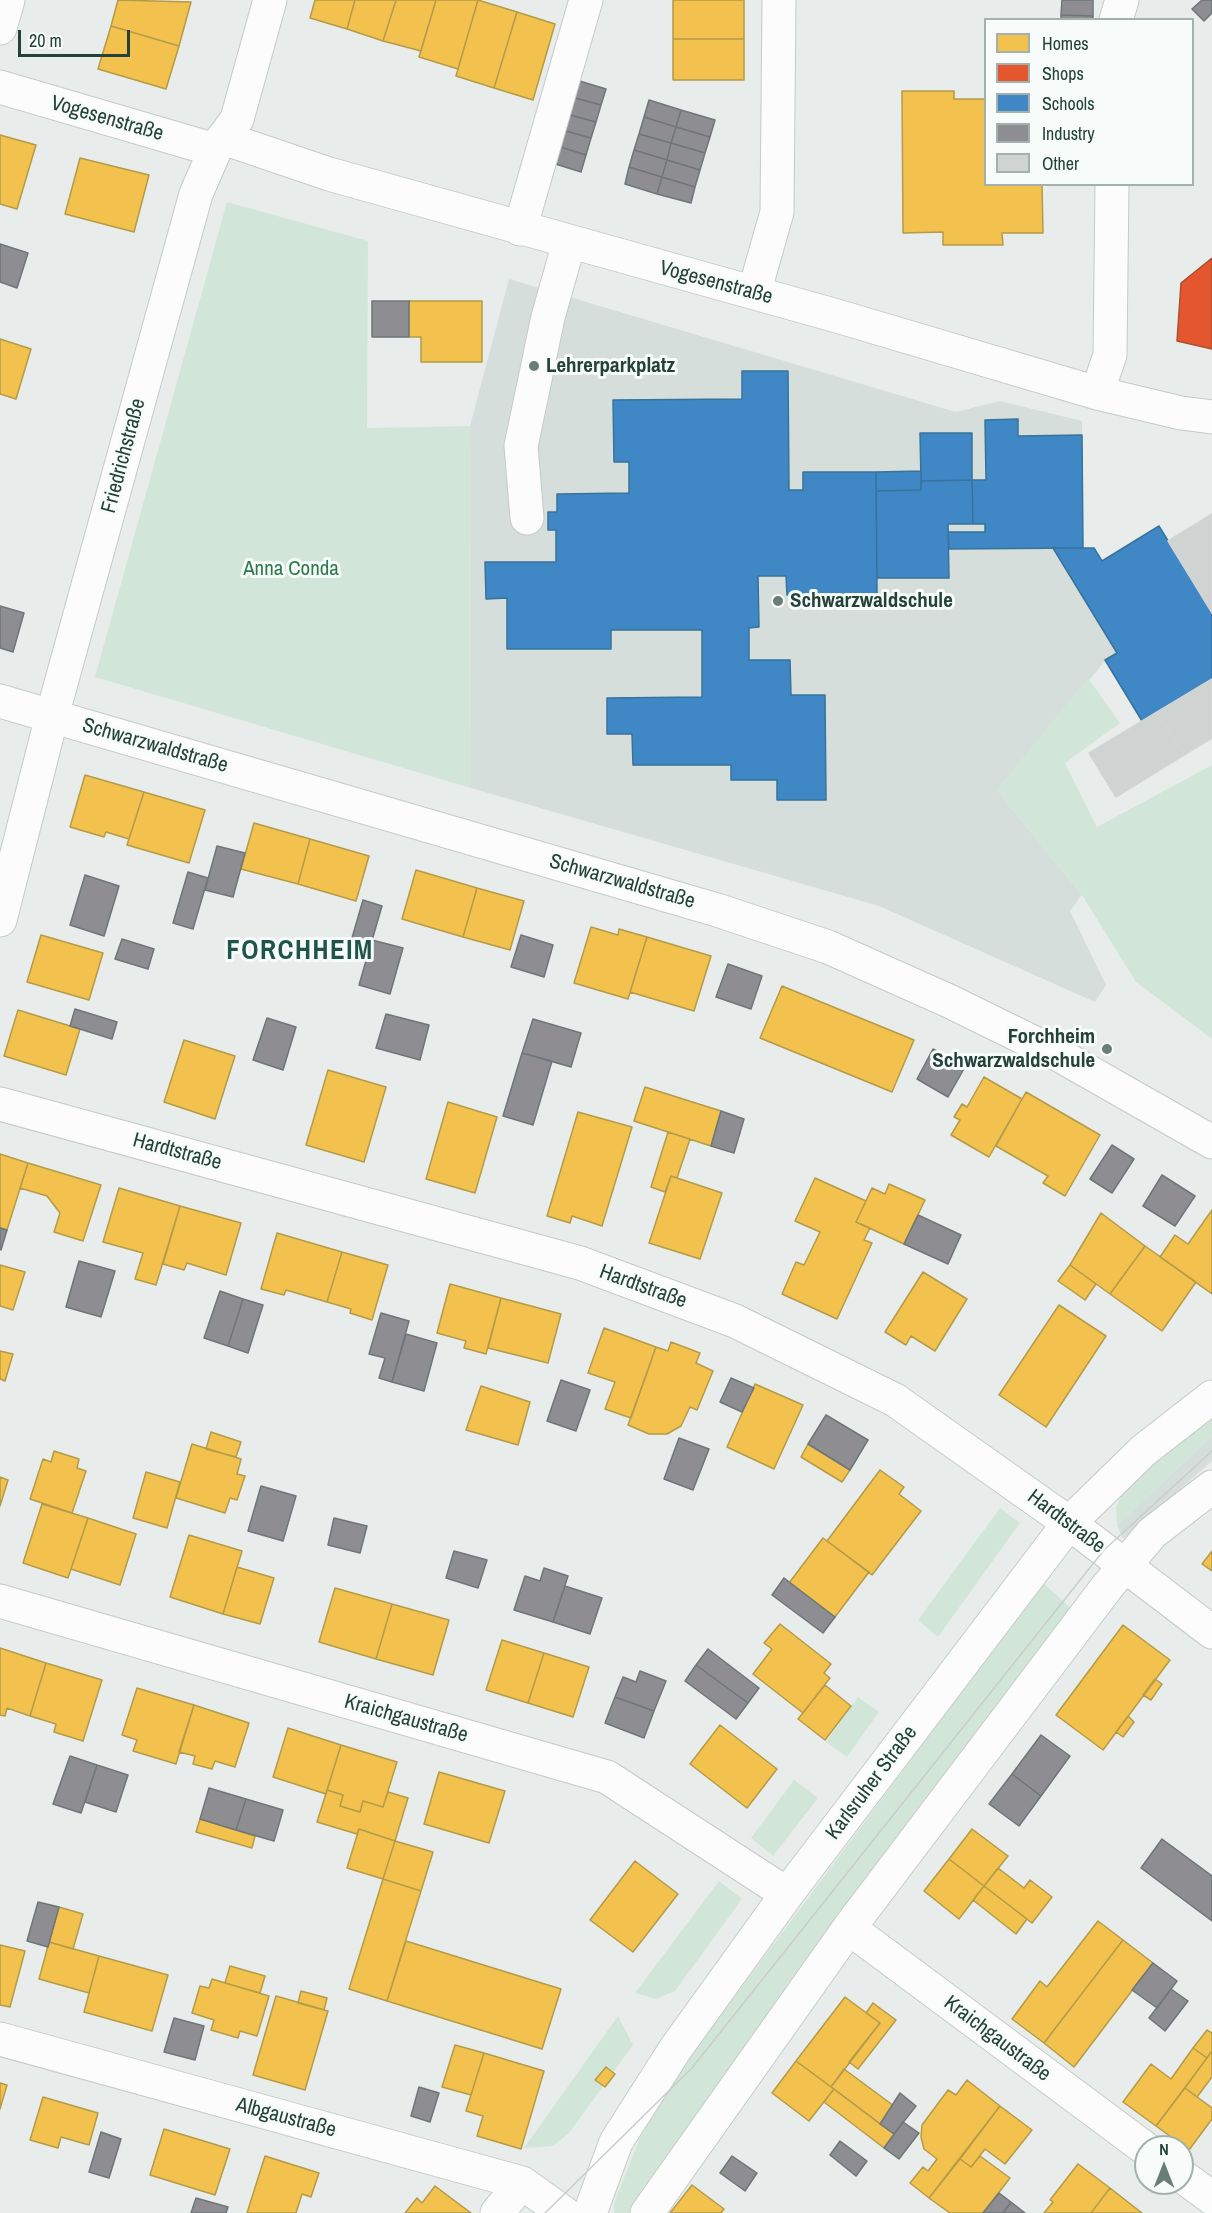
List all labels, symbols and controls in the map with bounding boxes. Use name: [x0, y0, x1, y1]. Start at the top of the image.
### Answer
scale bar: [21, 18, 134, 56]
legend: [984, 18, 1194, 186]
text: 20 m: [29, 28, 62, 53]
text: Homes: [1042, 31, 1089, 56]
text: Shops: [1042, 61, 1084, 86]
street label: Vogesenstraße: [48, 91, 166, 147]
text: Schools: [1042, 91, 1095, 116]
text: Industry: [1042, 121, 1095, 146]
text: Other: [1042, 151, 1079, 176]
street label: Vogesenstraße: [657, 256, 775, 310]
place label: Lehrerparkplatz: [546, 353, 675, 379]
marker: Lehrerparkplatz: [527, 359, 541, 373]
street label: Friedrichstraße: [97, 396, 151, 516]
park label: Anna Conda: [243, 556, 339, 582]
place label: Schwarzwaldschule: [790, 588, 953, 614]
marker: Schwarzwaldschule: [771, 594, 785, 608]
street label: Schwarzwaldstraße: [79, 713, 231, 779]
street label: Schwarzwaldstraße: [546, 849, 698, 915]
district label: FORCHHEIM: [226, 936, 374, 968]
place label: Forchheim Schwarzwaldschule: [932, 1024, 1095, 1074]
marker: Forchheim Schwarzwaldschule: [1100, 1042, 1114, 1056]
street label: Hardtstraße: [130, 1128, 224, 1176]
street label: Hardtstraße: [596, 1260, 690, 1314]
street label: Hardtstraße: [1022, 1485, 1110, 1559]
street label: Kraichgaustraße: [341, 1689, 471, 1749]
street label: Karlsruher Straße: [821, 1721, 923, 1845]
street label: Kraichgaustraße: [939, 1991, 1055, 2087]
street label: Albgaustraße: [233, 2093, 339, 2143]
north arrow: [1134, 2135, 1194, 2195]
text: N: [1159, 2138, 1169, 2160]

